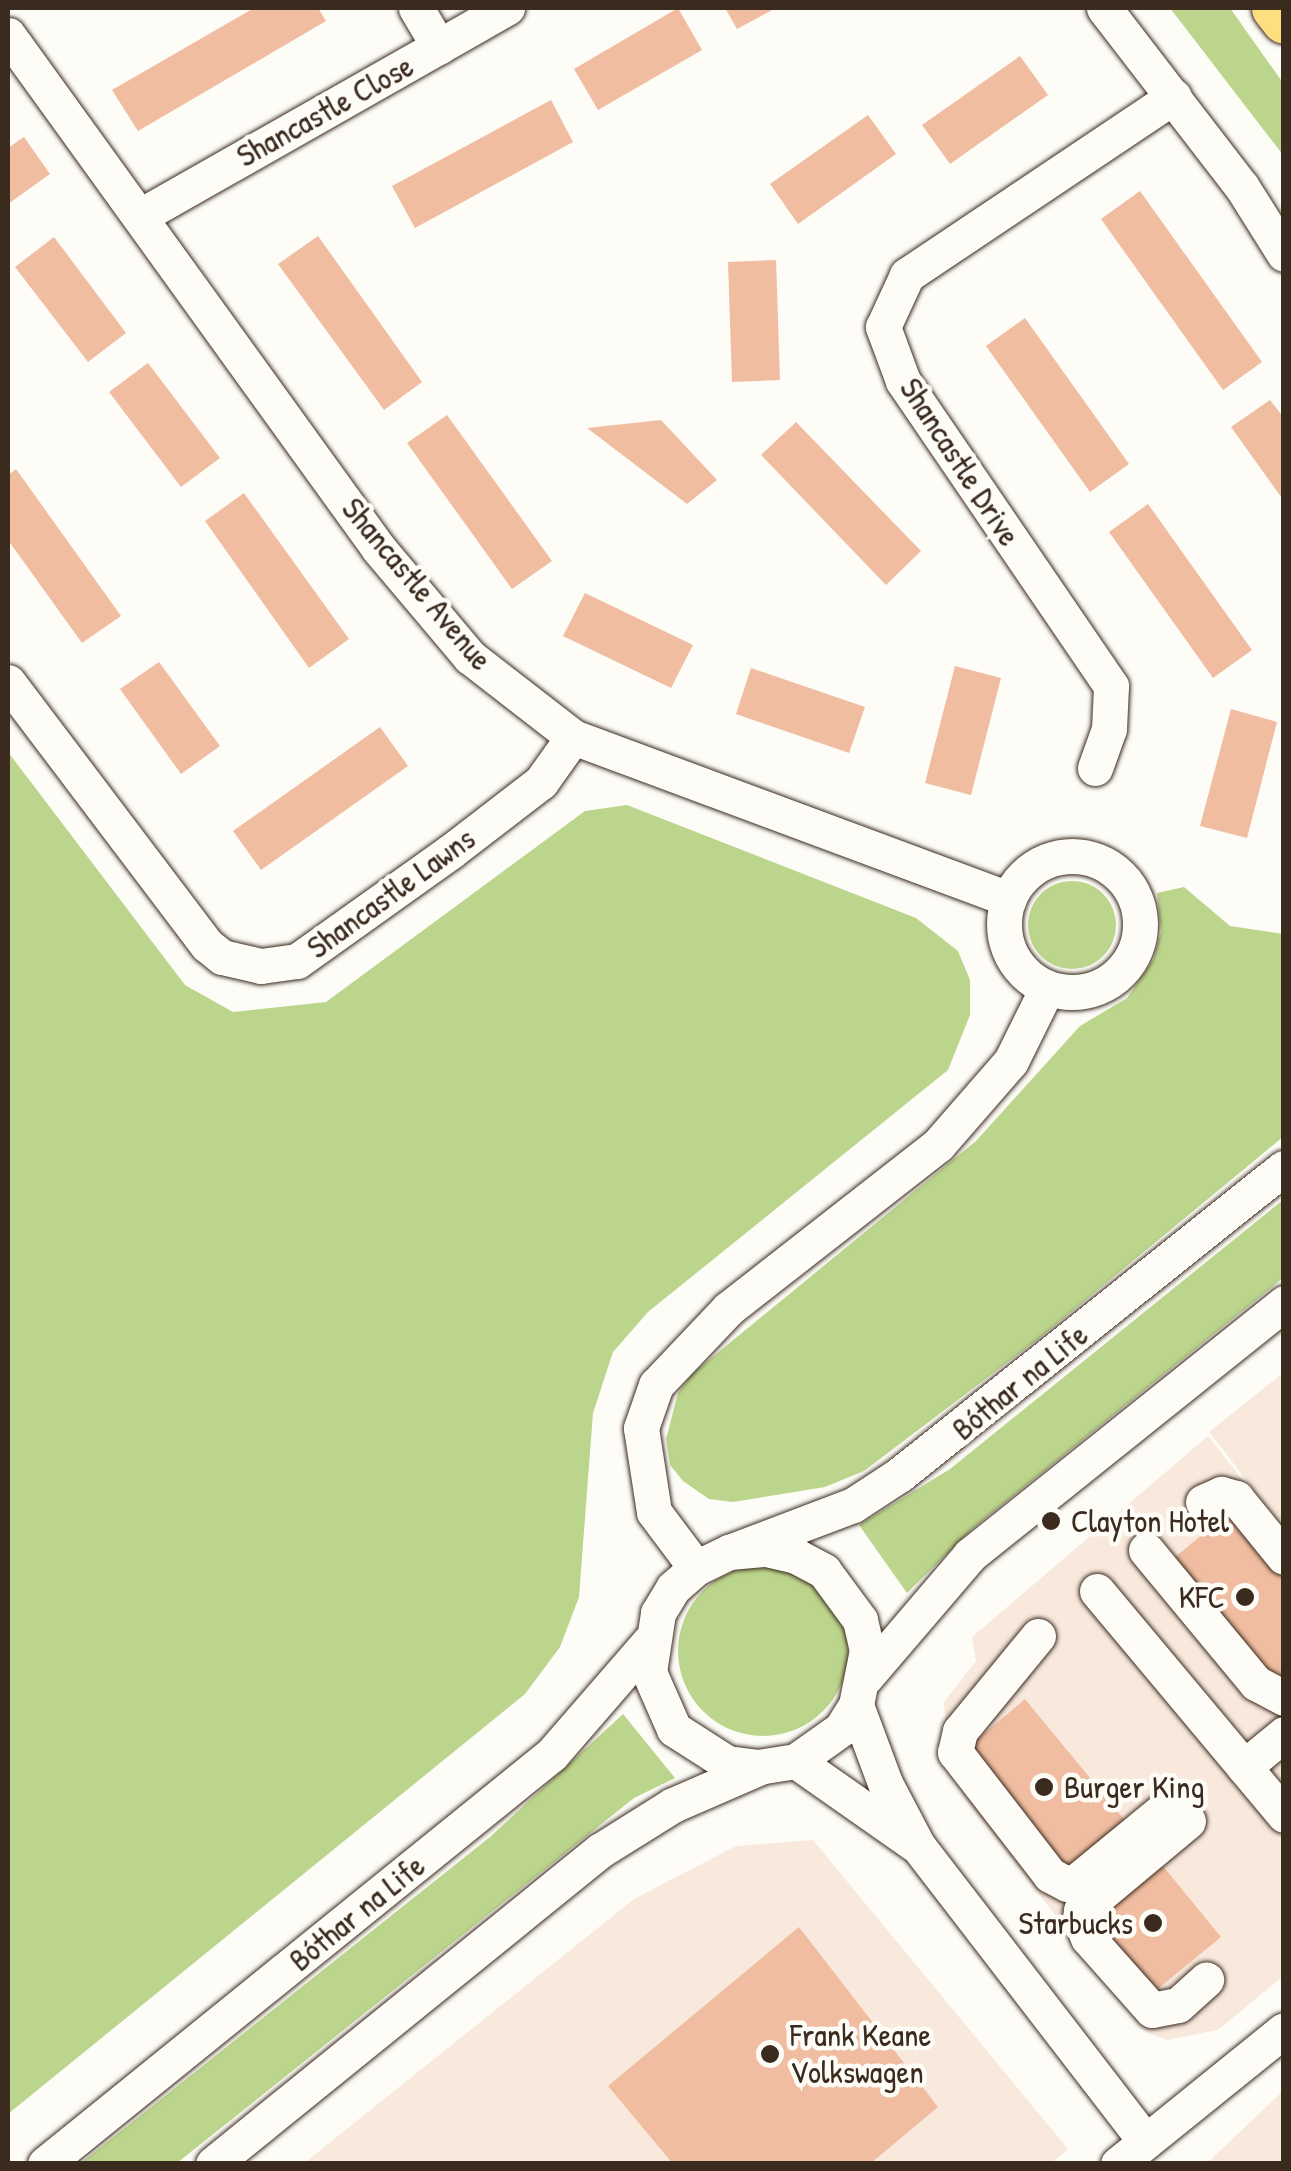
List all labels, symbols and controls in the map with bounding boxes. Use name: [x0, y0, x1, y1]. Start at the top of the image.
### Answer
street label: Shancastle Close: [230, 47, 420, 175]
street label: Shancastle Drive: [892, 371, 1028, 553]
street label: Shancastle Avenue: [334, 490, 500, 678]
street label: Shancastle Lawns: [300, 819, 482, 967]
street label: Bóthar na Life: [944, 1316, 1096, 1448]
place label: Clayton Hotel: [1071, 1502, 1229, 1540]
marker: Clayton Hotel: [1040, 1510, 1062, 1532]
place label: KFC: [1179, 1578, 1225, 1616]
marker: KFC: [1234, 1586, 1256, 1608]
place label: Burger King: [1064, 1768, 1205, 1806]
marker: Burger King: [1033, 1776, 1055, 1798]
street label: Bóthar na Life: [281, 1847, 433, 1979]
place label: Starbucks: [1018, 1904, 1133, 1942]
marker: Starbucks: [1142, 1912, 1164, 1934]
place label: Frank Keane Volkswagen: [790, 2017, 931, 2092]
marker: Frank Keane Volkswagen: [759, 2043, 781, 2065]

